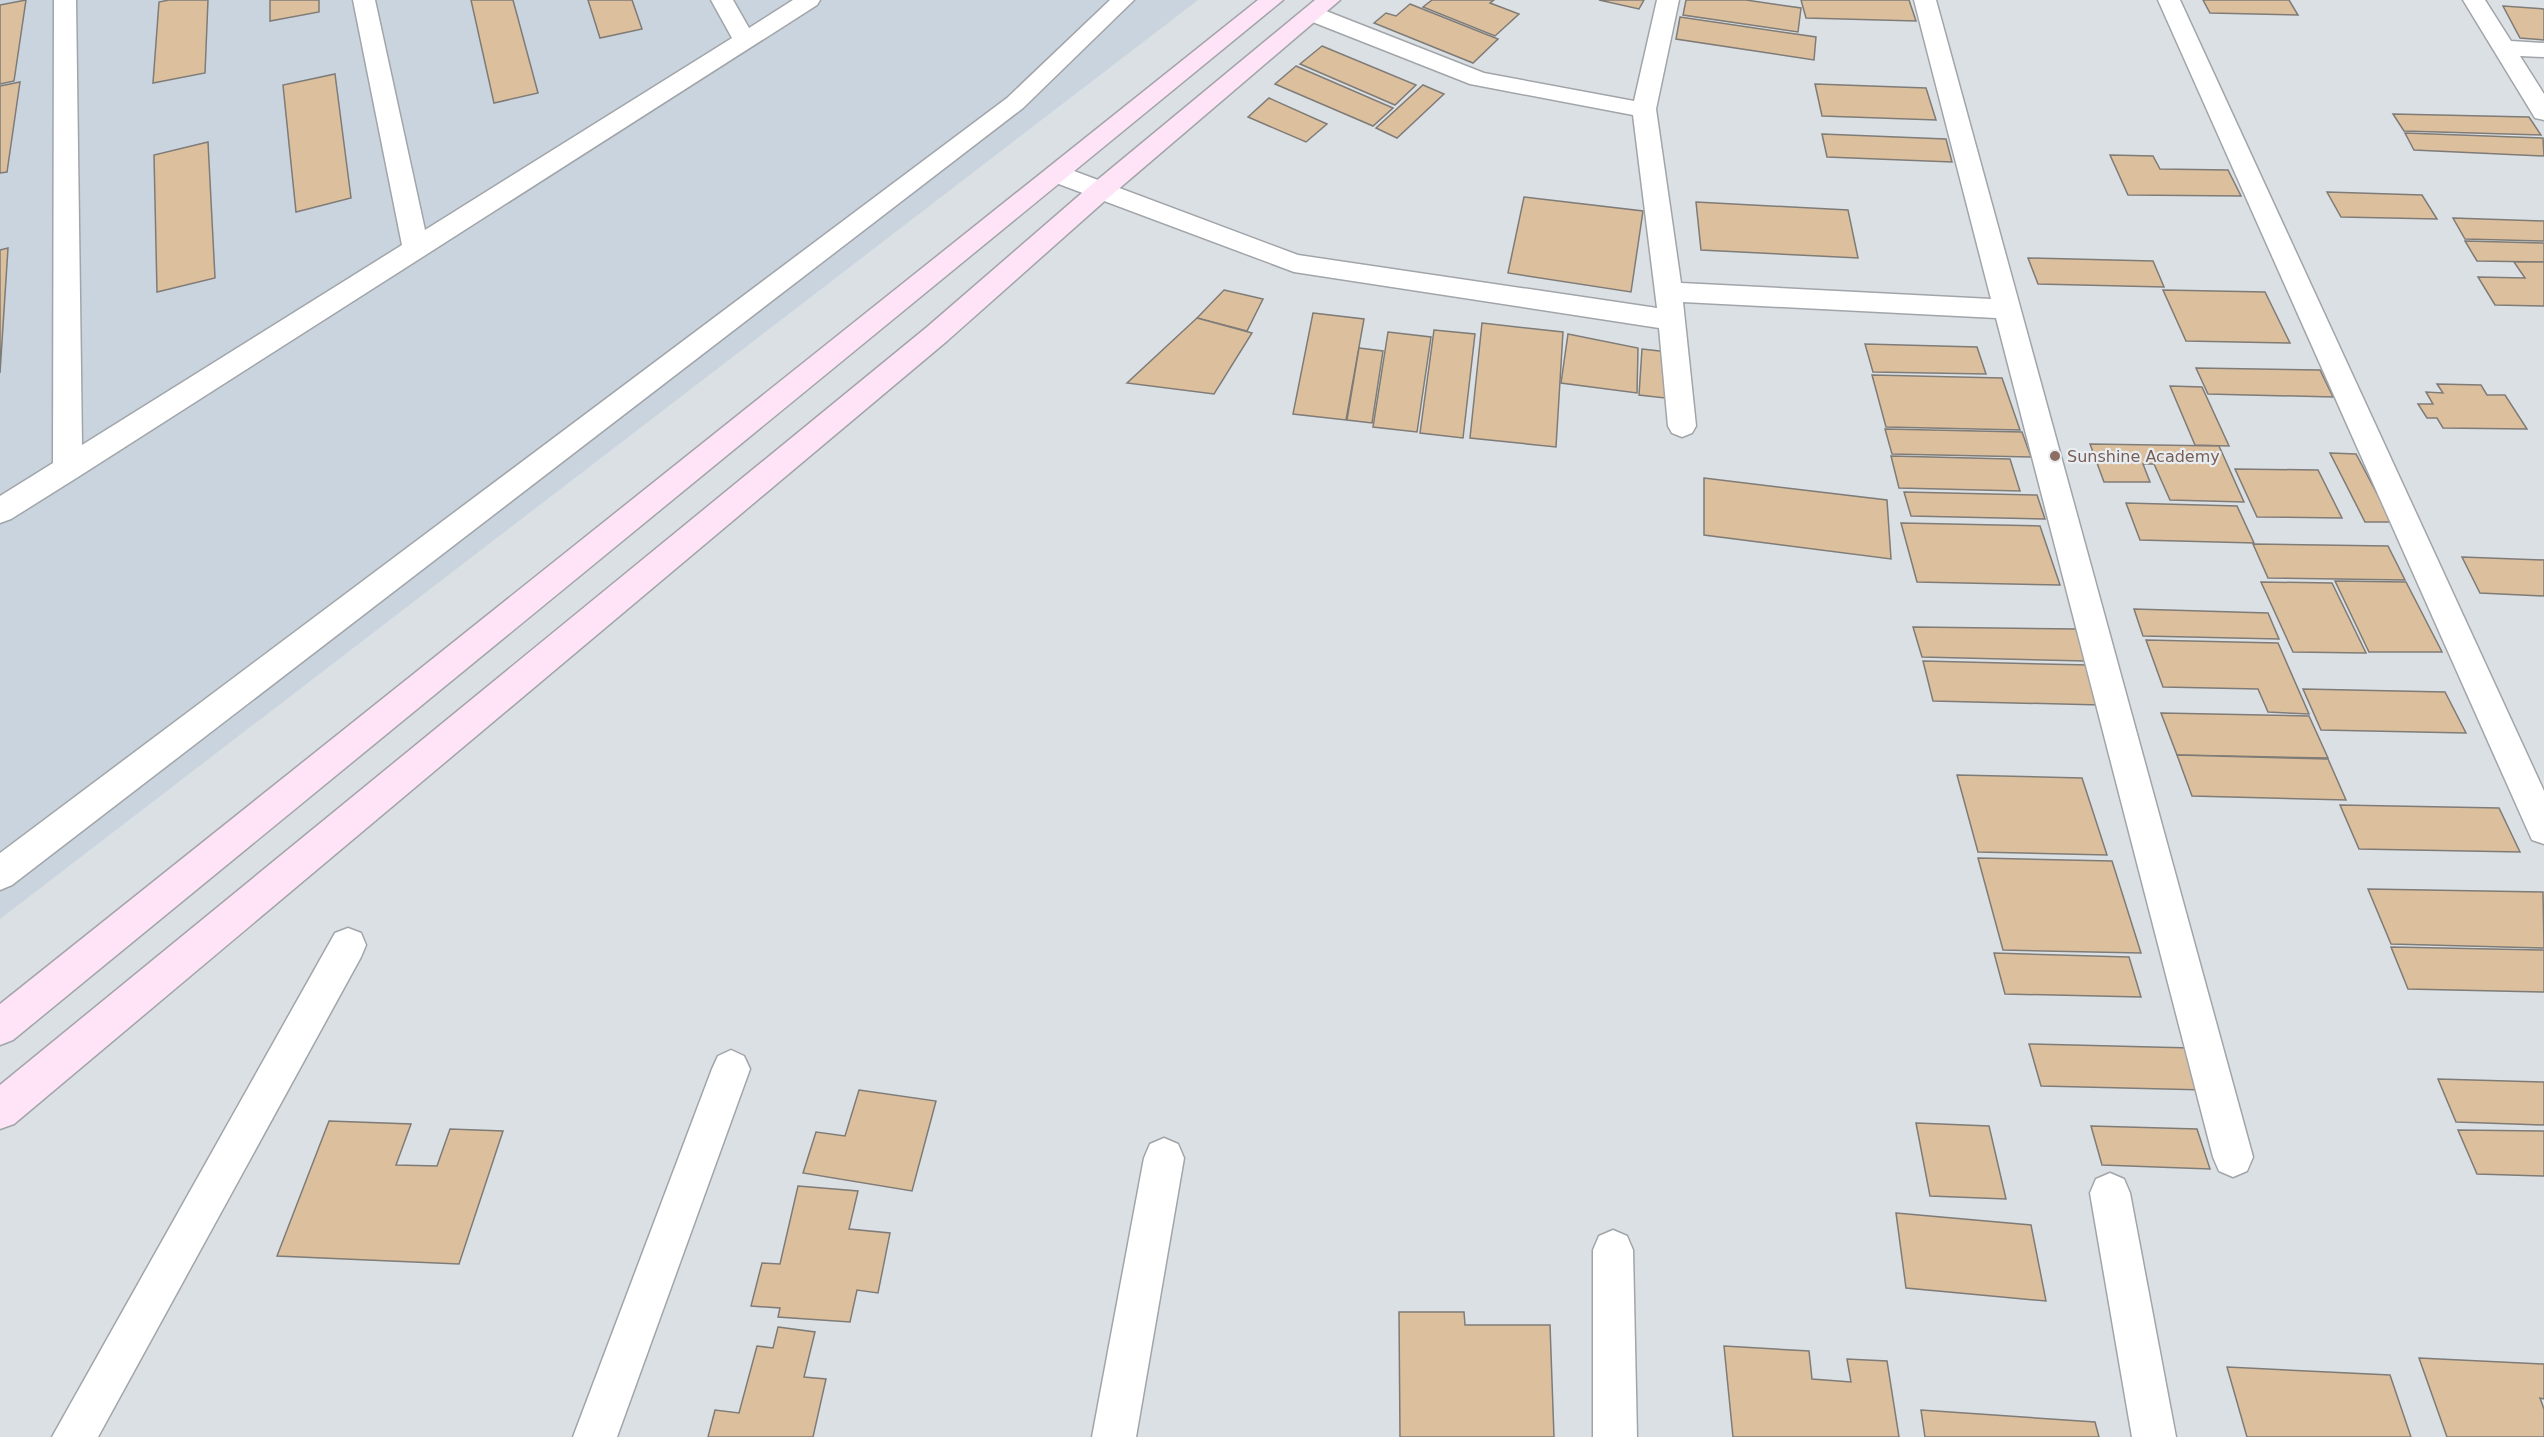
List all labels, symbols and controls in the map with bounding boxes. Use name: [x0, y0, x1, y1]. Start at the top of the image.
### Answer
place label: Sunshine Academy: [2067, 447, 2220, 466]
marker: Sunshine Academy: [2048, 449, 2062, 463]

